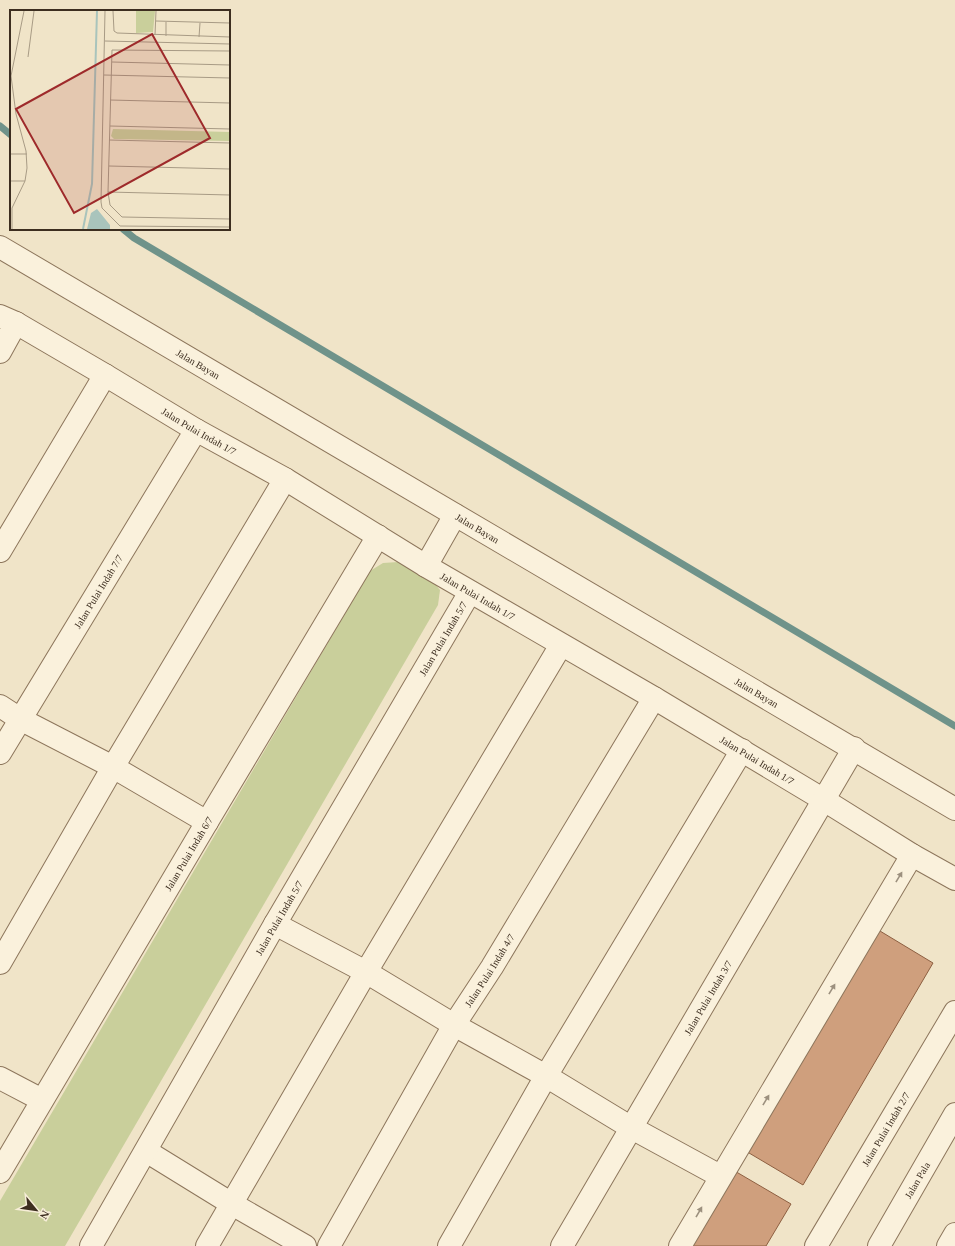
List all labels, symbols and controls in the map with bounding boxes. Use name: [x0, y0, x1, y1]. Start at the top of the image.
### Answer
inset map: [10, 10, 230, 230]
street label: Jalan Bayan: [174, 347, 222, 381]
street label: Jalan Pulai Indah 1/7: [160, 405, 238, 457]
street label: Jalan Bayan: [454, 511, 501, 545]
street label: Jalan Pulai Indah 7/7: [71, 553, 125, 630]
street label: Jalan Pulai Indah 1/7: [439, 570, 517, 622]
street label: Jalan Pulai Indah 5/7: [417, 599, 469, 678]
street label: Jalan Bayan: [733, 675, 780, 709]
street label: Jalan Pulai Indah 1/7: [718, 734, 796, 786]
street label: Jalan Pulai Indah 6/7: [162, 814, 215, 893]
one-way arrow: [895, 871, 902, 883]
street label: Jalan Pulai Indah 5/7: [253, 879, 305, 957]
street label: Jalan Pulai Indah 4/7: [462, 932, 516, 1009]
street label: Jalan Pulai Indah 3/7: [682, 958, 734, 1037]
one-way arrow: [829, 983, 836, 995]
street label: Jalan Pulai Indah 2/7: [859, 1090, 912, 1168]
one-way arrow: [762, 1094, 769, 1106]
street label: Jalan Pala: [902, 1159, 932, 1200]
north arrow: [16, 1190, 56, 1230]
one-way arrow: [696, 1206, 703, 1218]
text: N: [38, 1208, 52, 1221]

